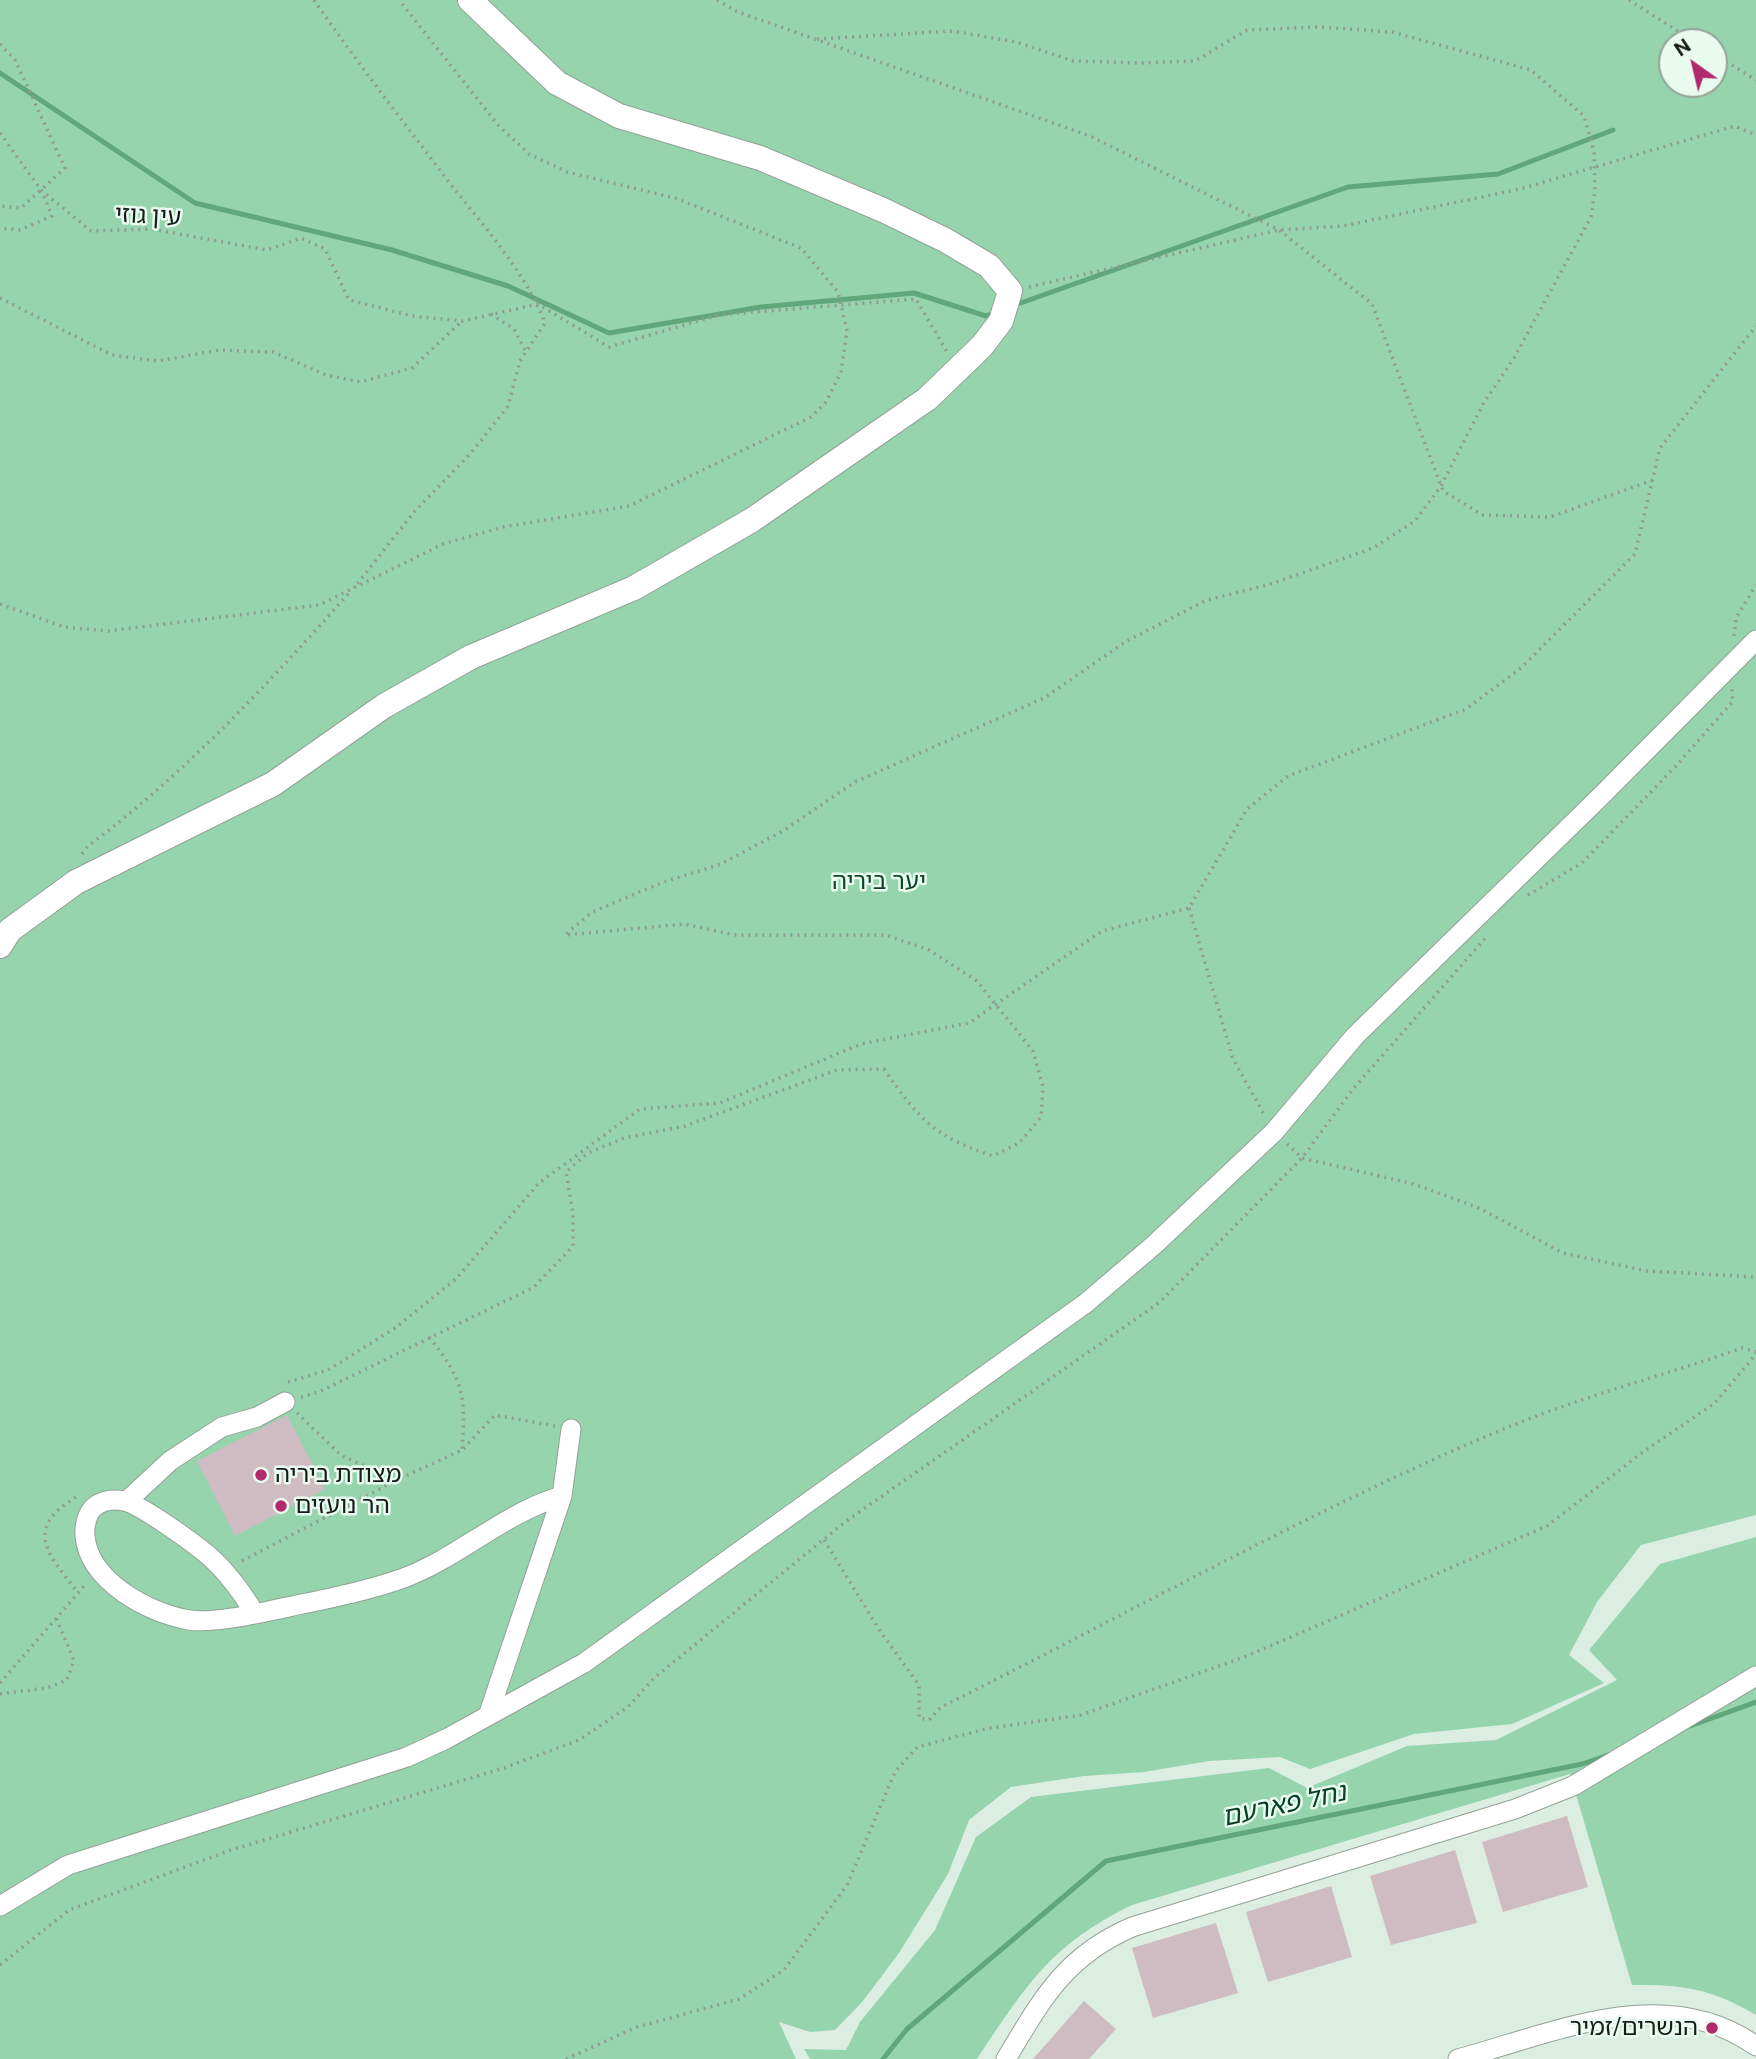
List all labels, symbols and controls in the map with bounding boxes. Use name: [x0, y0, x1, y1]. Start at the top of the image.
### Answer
north arrow: [1658, 28, 1728, 98]
text: N: [1670, 34, 1695, 61]
street label: עין גוזי: [114, 200, 182, 232]
park label: יער ביריה: [832, 868, 926, 896]
place label: מצודת ביריה: [275, 1461, 401, 1489]
marker: מצודת ביריה: [253, 1467, 269, 1483]
place label: הר נועזים: [295, 1492, 390, 1520]
marker: הר נועזים: [273, 1498, 289, 1514]
water label: נחל פארעם: [1219, 1777, 1349, 1833]
place label: הנשרים/זמיר: [1570, 2014, 1698, 2042]
marker: הנשרים/זמיר: [1704, 2020, 1720, 2036]

